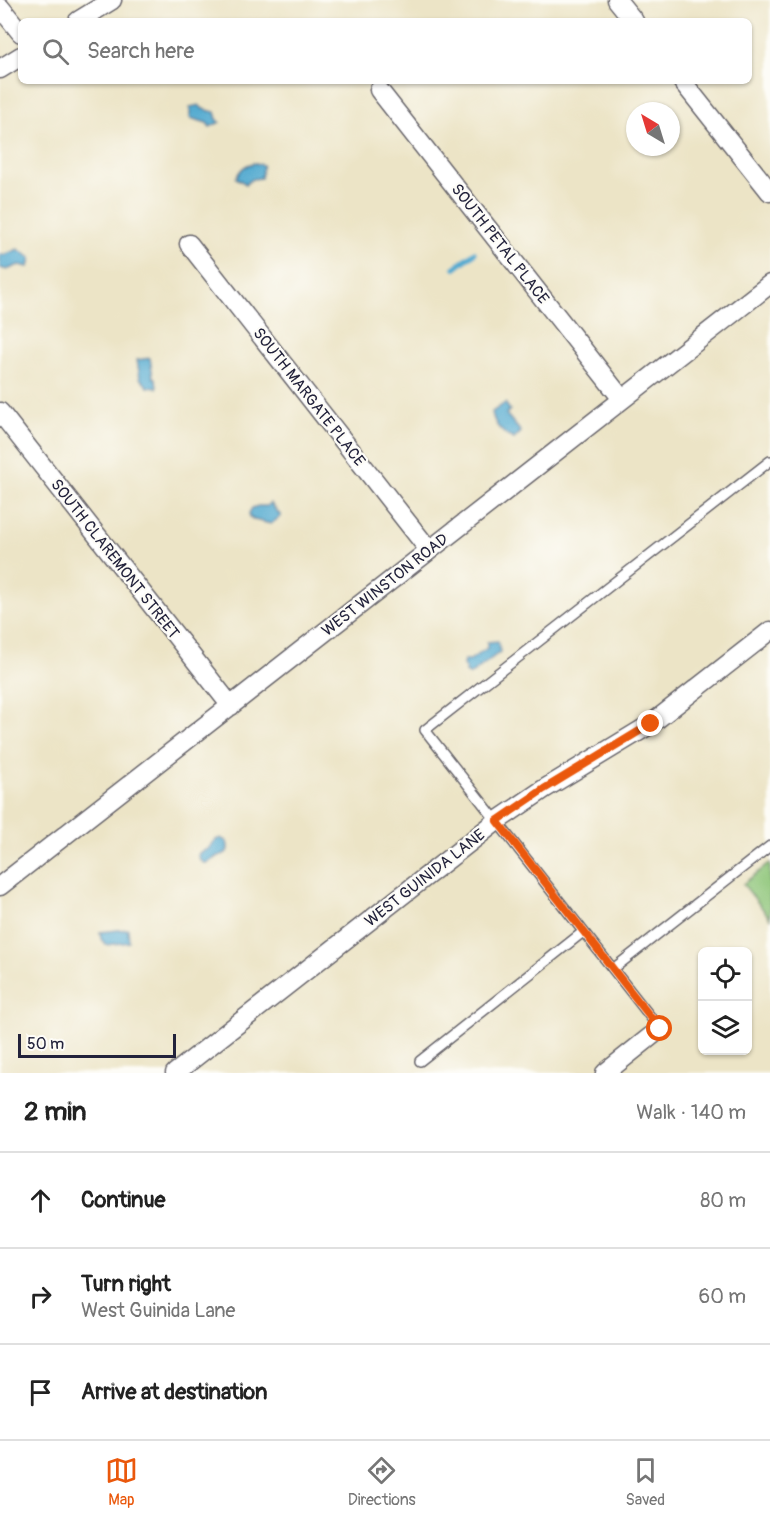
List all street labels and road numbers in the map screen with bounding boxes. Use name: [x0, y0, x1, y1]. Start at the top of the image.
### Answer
street label: SOUTH PETAL PLACE: [447, 180, 553, 308]
street label: SOUTH MARGATE PLACE: [249, 324, 369, 470]
street label: SOUTH CLAREMONT STREET: [46, 475, 184, 643]
street label: WEST WINSTON ROAD: [318, 529, 452, 641]
street label: WEST GUINIDA LANE: [361, 825, 489, 931]

